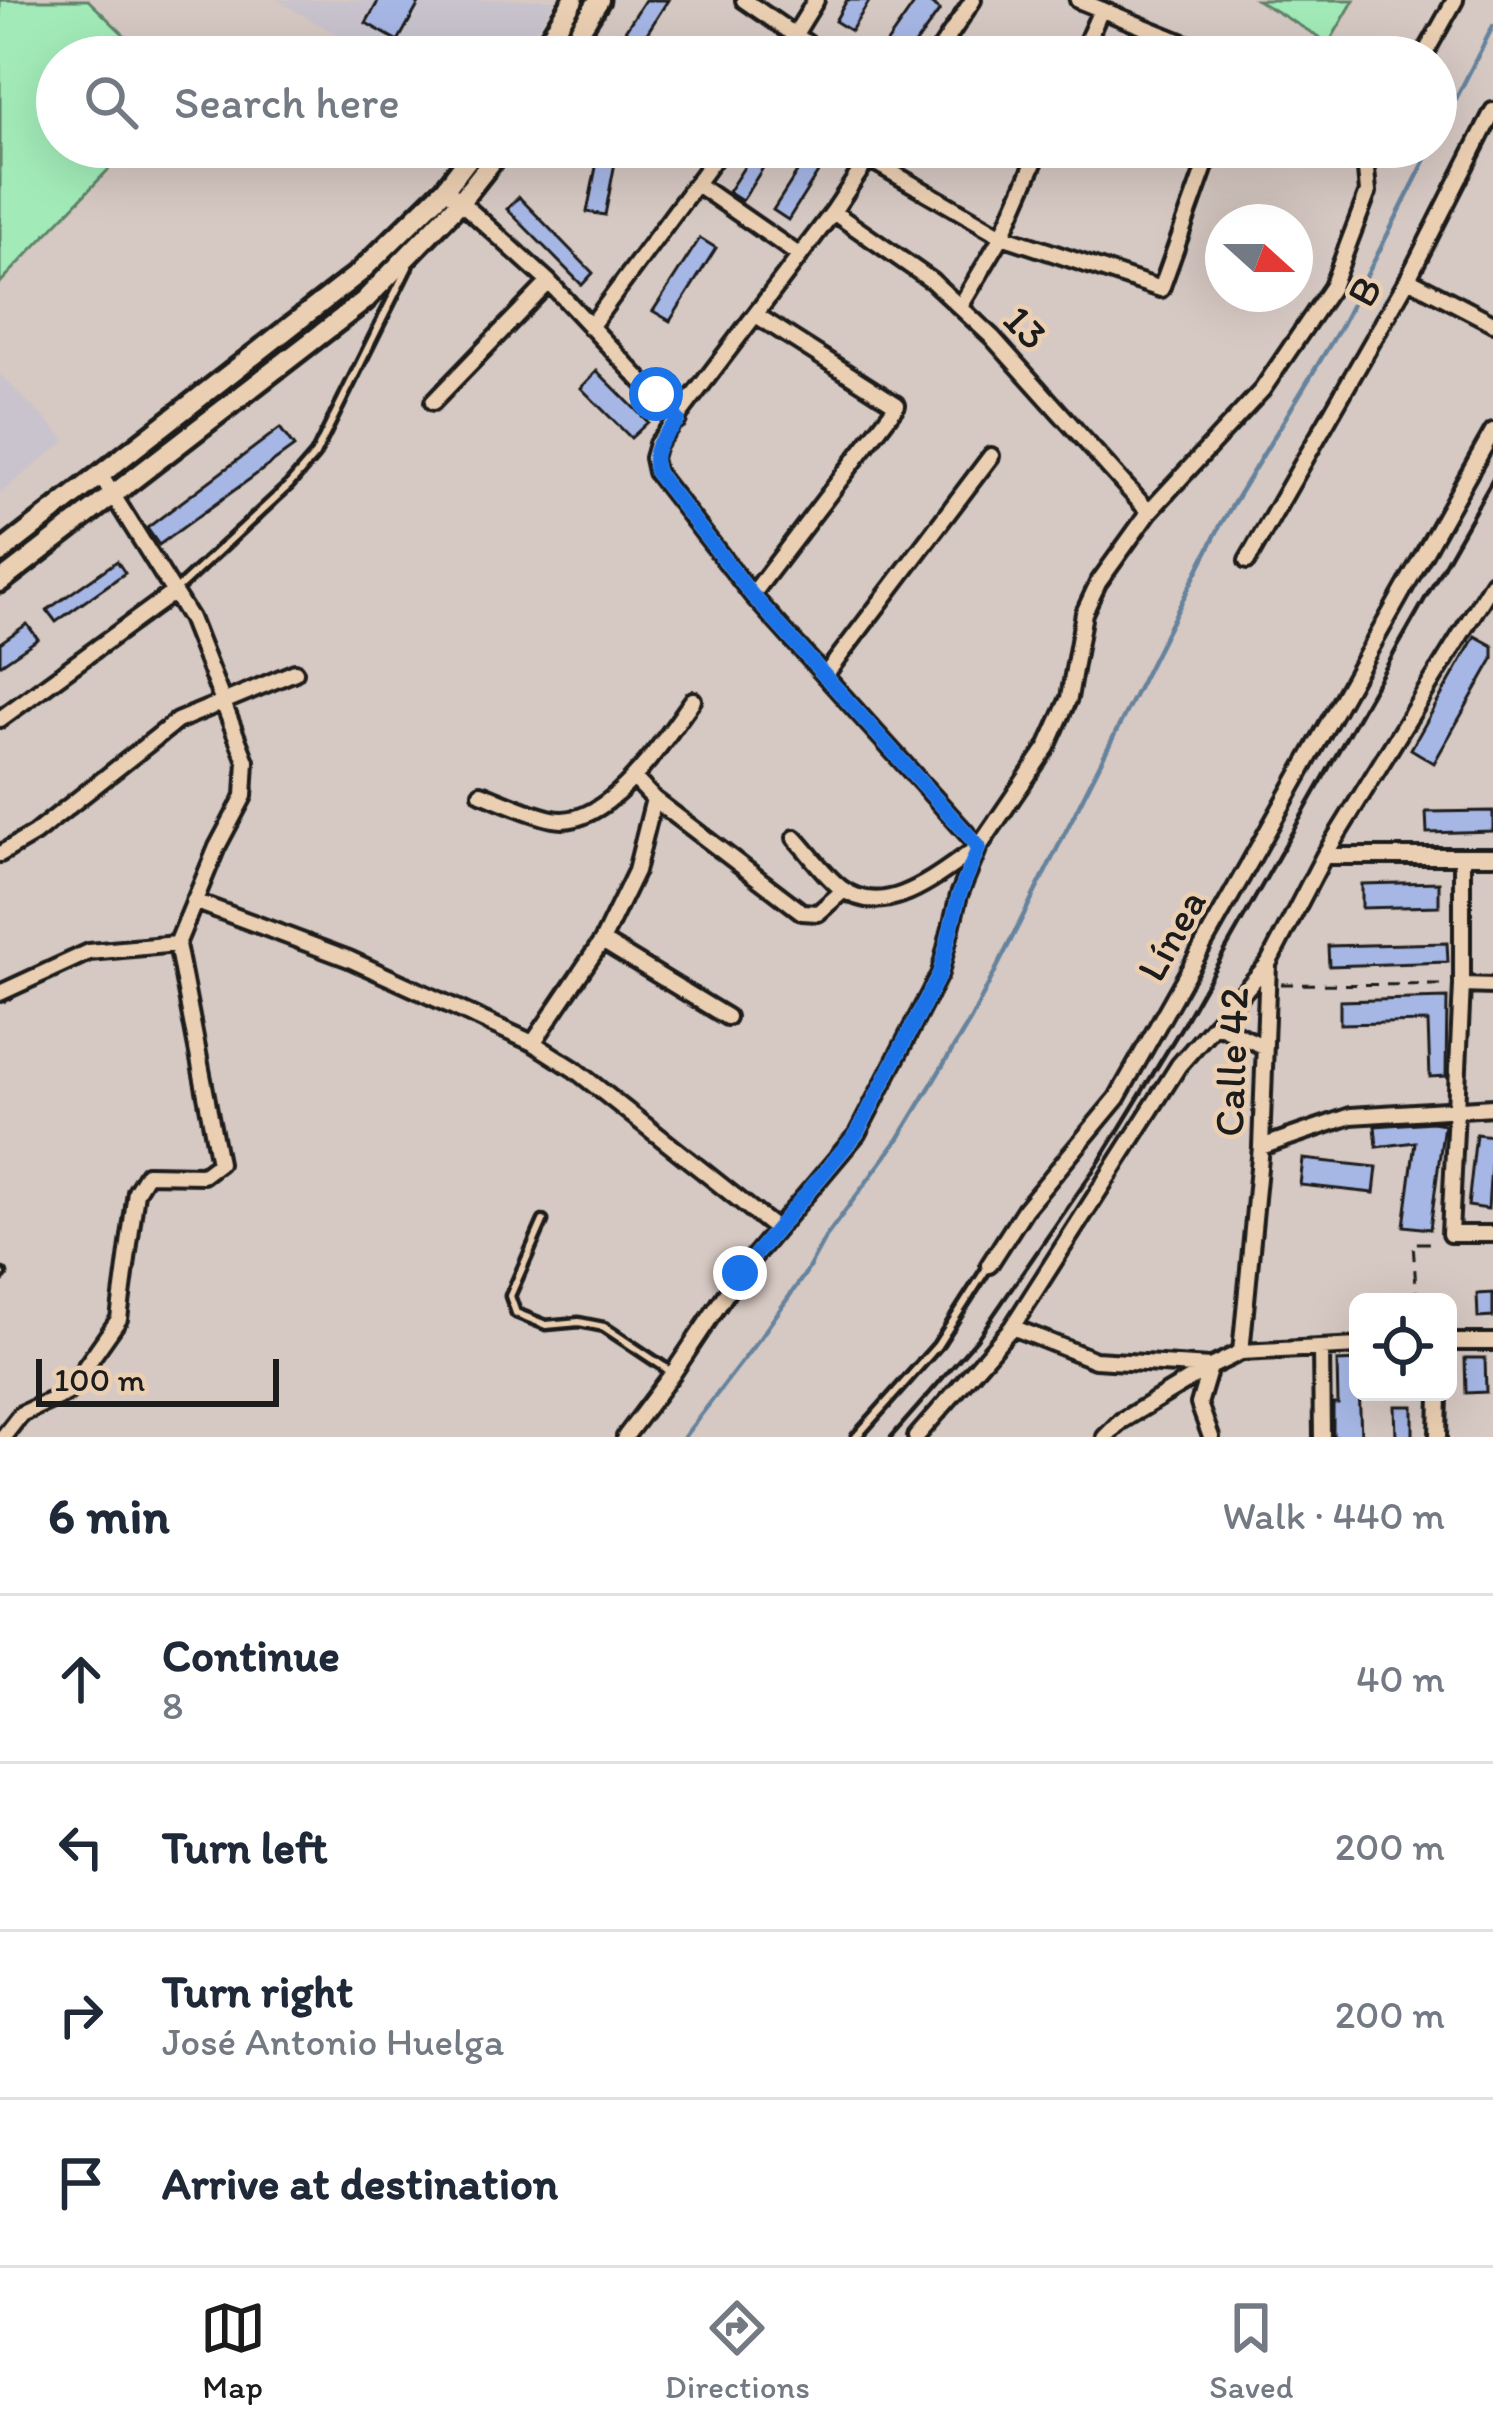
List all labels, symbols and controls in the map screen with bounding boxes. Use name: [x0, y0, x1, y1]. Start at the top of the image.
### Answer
search box: [36, 36, 1457, 168]
icon: search: [78, 69, 144, 135]
text: Search here: [174, 75, 400, 129]
north arrow: [1205, 204, 1313, 312]
street label: B: [1335, 266, 1393, 316]
street label: 13: [993, 294, 1059, 360]
route start: [629, 367, 683, 421]
street label: Línea: [1125, 880, 1217, 990]
street label: Calle 42: [1203, 986, 1259, 1138]
route end: [713, 1246, 767, 1300]
map controls: [1349, 1293, 1457, 1401]
button: locate: [1349, 1293, 1457, 1401]
scale bar: [36, 1353, 279, 1406]
text: 100 m: [54, 1360, 145, 1399]
text: 6 min: [48, 1485, 170, 1546]
text: Walk · 440 m: [1222, 1492, 1445, 1539]
text: Continue: [162, 1628, 340, 1682]
icon: ahead: [48, 1646, 114, 1712]
text: 40 m: [1356, 1655, 1445, 1702]
text: 8: [162, 1682, 183, 1729]
icon: left: [48, 1814, 114, 1880]
text: Turn left: [162, 1820, 328, 1874]
text: 200 m: [1335, 1823, 1445, 1870]
text: Turn right: [162, 1964, 353, 2018]
icon: right: [48, 1982, 114, 2048]
text: 200 m: [1335, 1991, 1445, 2038]
text: José Antonio Huelga: [162, 2018, 504, 2065]
icon: arrive: [48, 2150, 114, 2216]
text: Arrive at destination: [162, 2156, 558, 2210]
tab: Map: [200, 2295, 266, 2406]
tab: Directions: [665, 2295, 810, 2406]
tab: Saved: [1209, 2295, 1293, 2406]

